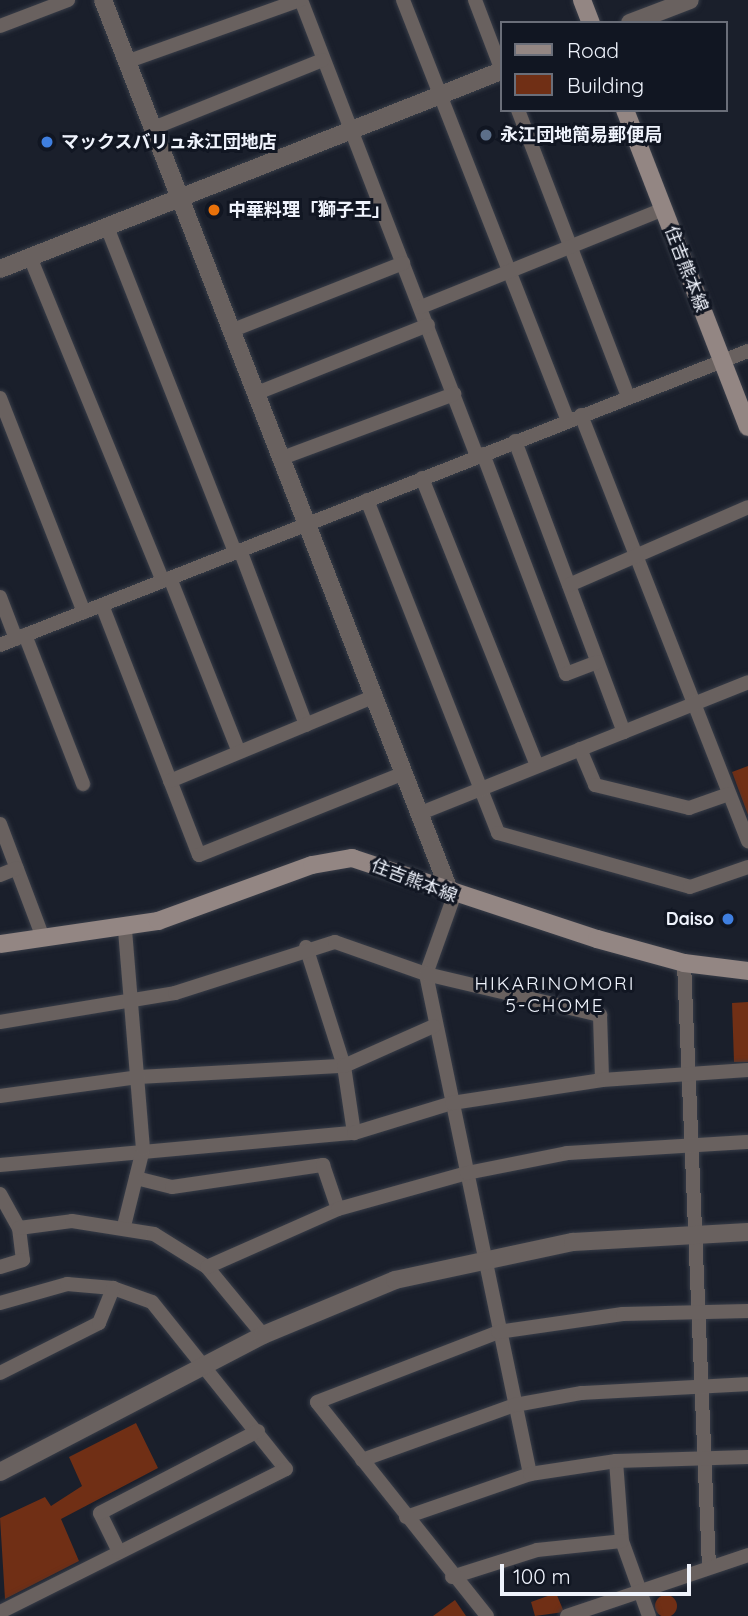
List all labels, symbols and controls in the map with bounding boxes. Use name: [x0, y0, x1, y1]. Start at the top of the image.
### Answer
legend: [500, 21, 727, 112]
text: Road: [567, 37, 619, 63]
text: Building: [567, 72, 644, 98]
place label: 永江団地簡易郵便局: [500, 124, 662, 146]
marker: 永江団地簡易郵便局: [478, 127, 494, 143]
place label: マックスバリュ永江団地店: [61, 131, 277, 153]
marker: マックスバリュ永江団地店: [39, 134, 55, 150]
place label: 中華料理「獅子王」: [228, 199, 390, 221]
marker: 中華料理「獅子王」: [206, 202, 222, 218]
street label: 住吉熊本線: [660, 223, 712, 315]
street label: 住吉熊本線: [368, 855, 460, 907]
place label: Daiso: [666, 908, 714, 930]
marker: Daiso: [720, 911, 736, 927]
district label: HIKARINOMORI 5-CHOME: [476, 973, 634, 1017]
scale bar: [503, 1550, 694, 1594]
text: 100 m: [513, 1563, 571, 1589]

